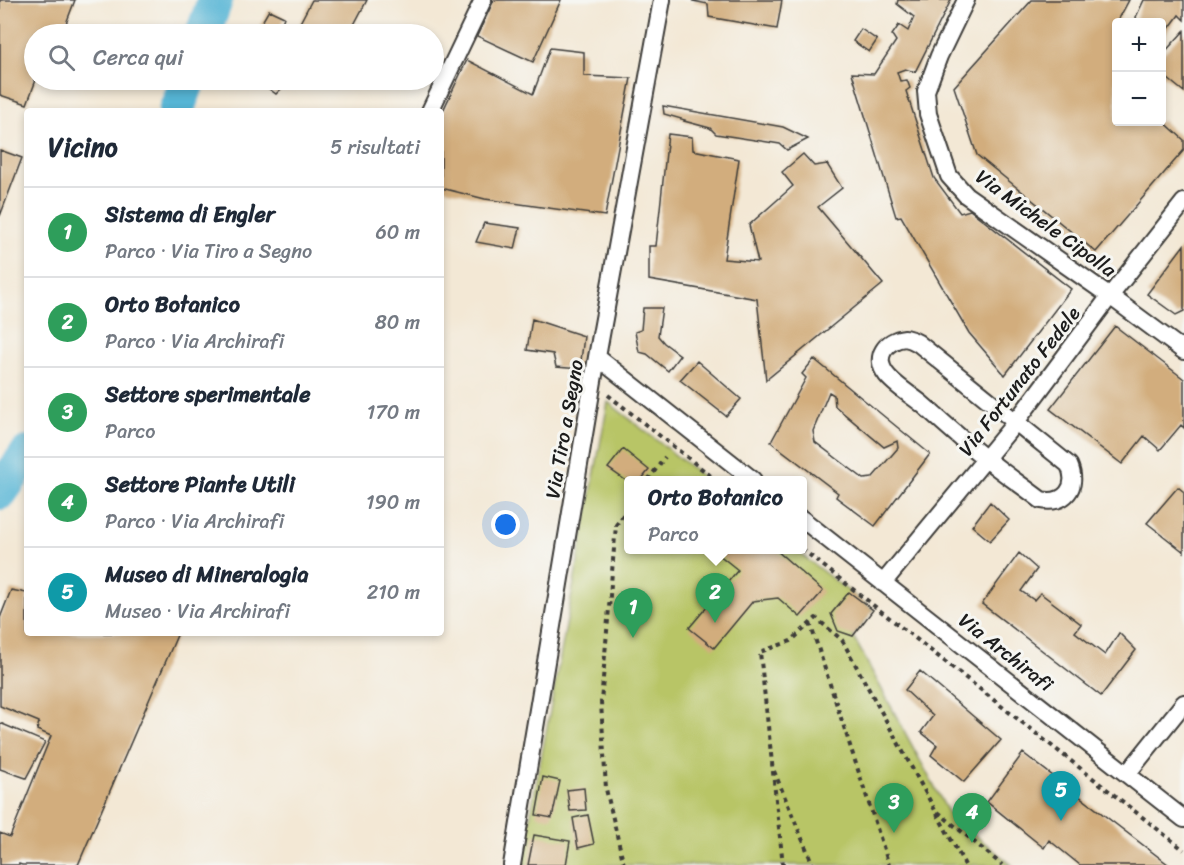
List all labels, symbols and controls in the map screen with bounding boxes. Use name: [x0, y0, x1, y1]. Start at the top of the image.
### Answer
map controls: [1112, 18, 1166, 126]
button: +: [1112, 18, 1166, 72]
search box: [24, 24, 444, 90]
text: Cerca qui: [93, 38, 183, 77]
icon: search: [45, 41, 78, 74]
button: −: [1112, 72, 1166, 126]
text: Vicino: [48, 124, 118, 170]
text: 5 risultati: [330, 130, 420, 165]
street label: Via Michele Cipolla: [968, 160, 1124, 287]
text: Sistema di Engler: [105, 195, 275, 234]
text: 1: [63, 215, 72, 250]
text: 60 m: [375, 215, 420, 250]
text: Parco · Via Tiro a Segno: [105, 234, 312, 269]
text: Orto Botanico: [105, 285, 240, 324]
street label: Via Fortunato Fedele: [949, 298, 1090, 464]
text: 2: [62, 305, 73, 340]
text: 80 m: [375, 305, 420, 340]
text: Parco · Via Archirafi: [105, 324, 284, 359]
street label: Via Tiro a Segno: [535, 357, 594, 501]
text: Settore sperimentale: [105, 375, 311, 414]
text: 3: [62, 395, 73, 430]
text: 170 m: [367, 395, 420, 430]
text: Parco: [105, 414, 156, 449]
text: Settore Piante Utili: [105, 465, 295, 504]
popup: [624, 476, 807, 554]
text: Orto Botanico: [648, 478, 783, 517]
text: 4: [61, 485, 74, 520]
text: 190 m: [366, 485, 420, 520]
text: Parco · Via Archirafi: [105, 504, 284, 539]
your location: [491, 510, 520, 539]
text: Parco: [648, 517, 699, 552]
text: Museo di Mineralogia: [105, 555, 308, 594]
pin: 2: [696, 574, 734, 623]
text: 5: [61, 575, 74, 610]
text: 210 m: [367, 575, 420, 610]
pin: 1: [614, 588, 652, 638]
text: Museo · Via Archirafi: [105, 594, 290, 629]
street label: Via Archirafi: [950, 604, 1062, 702]
pin: 5: [1042, 772, 1080, 821]
pin: 3: [874, 784, 914, 833]
pin: 4: [952, 794, 992, 843]

